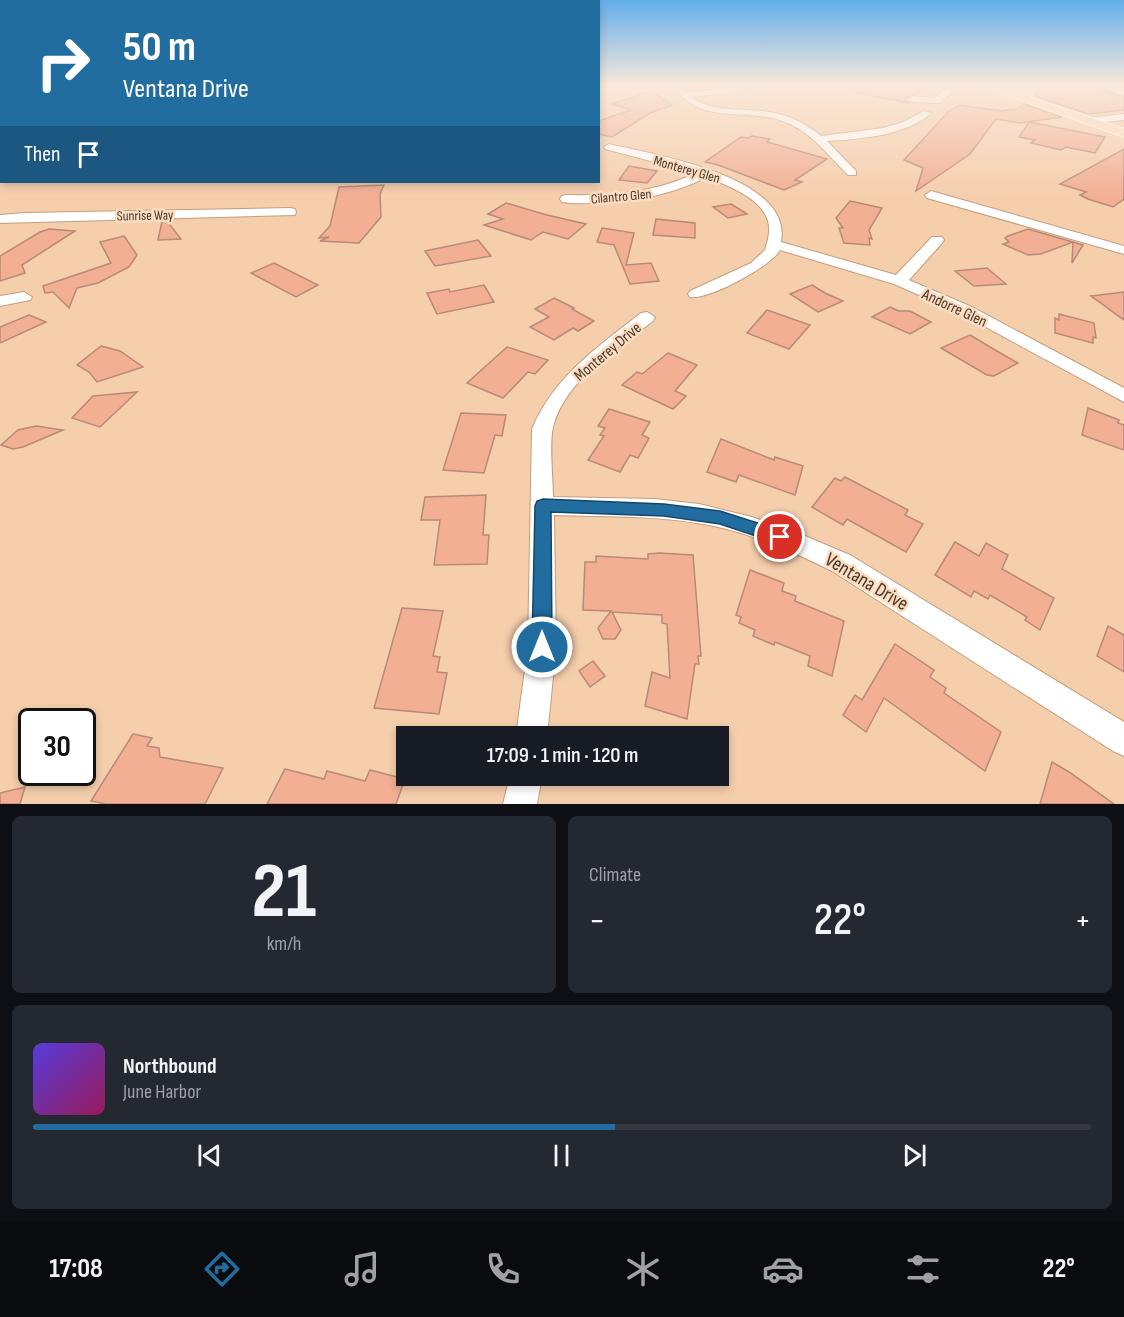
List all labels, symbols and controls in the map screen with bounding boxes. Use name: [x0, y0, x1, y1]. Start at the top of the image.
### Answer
text: 50 m: [123, 22, 196, 73]
icon: right: [24, 24, 102, 102]
text: Ventana Drive: [123, 73, 249, 105]
icon: arrive: [72, 138, 105, 171]
text: Then: [24, 141, 60, 168]
street label: Monterey Glen: [652, 152, 722, 187]
street label: Cilantro Glen: [590, 185, 652, 208]
street label: Sunrise Way: [116, 206, 174, 224]
street label: Andorre Glen: [918, 285, 990, 332]
street label: Monterey Drive: [571, 319, 645, 386]
pin: [754, 511, 805, 562]
icon: arrive: [763, 520, 796, 553]
street label: Ventana Drive: [820, 548, 913, 616]
position arrow: [510, 615, 574, 679]
speed limit sign: 30: [18, 708, 96, 786]
text: 17:09 · 1 min · 120 m: [487, 742, 638, 769]
text: 21: [252, 846, 316, 939]
text: Climate: [589, 863, 641, 887]
text: 22°: [814, 893, 866, 948]
text: −: [589, 901, 605, 941]
text: +: [1075, 901, 1091, 941]
text: km/h: [267, 932, 301, 956]
text: Northbound: [123, 1053, 217, 1080]
text: June Harbor: [123, 1080, 201, 1104]
icon: previous: [193, 1139, 226, 1172]
icon: pause: [545, 1139, 578, 1172]
icon: next: [898, 1139, 931, 1172]
icon: directions: [201, 1248, 243, 1290]
icon: music: [341, 1248, 383, 1290]
icon: phone: [482, 1248, 524, 1290]
icon: climate: [622, 1248, 664, 1290]
icon: car: [762, 1248, 804, 1290]
icon: filters: [902, 1248, 944, 1290]
text: 17:08: [49, 1253, 103, 1285]
text: 22°: [1043, 1253, 1075, 1285]

